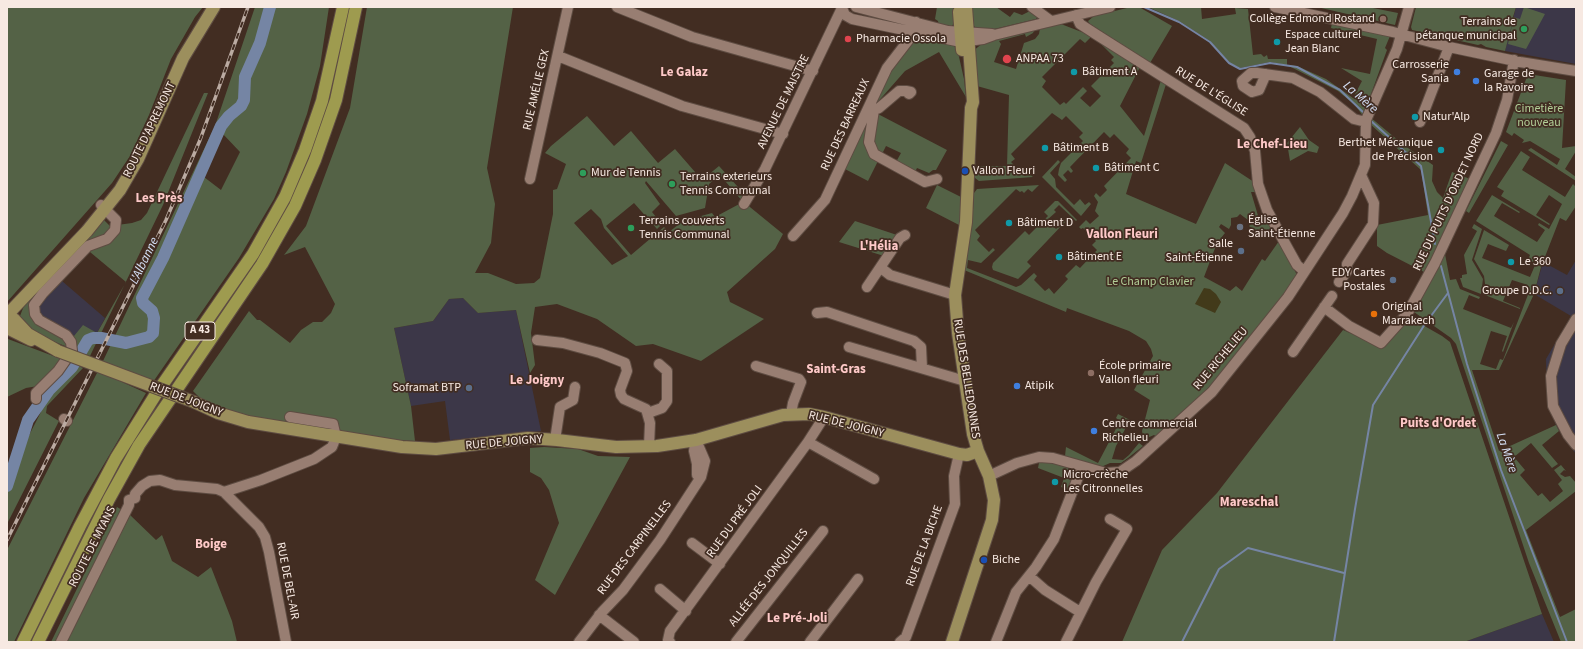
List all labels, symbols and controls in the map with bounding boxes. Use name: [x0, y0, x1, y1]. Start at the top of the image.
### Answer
place label: Collège Edmond Rostand: [1249, 12, 1375, 26]
marker: Collège Edmond Rostand: [1378, 14, 1388, 24]
place label: Terrains de pétanque municipal: [1416, 15, 1516, 43]
marker: Terrains de pétanque municipal: [1519, 24, 1529, 34]
place label: Espace culturel Jean Blanc: [1285, 28, 1361, 56]
place label: Pharmacie Ossola: [856, 32, 946, 46]
marker: Pharmacie Ossola: [843, 34, 853, 44]
marker: Espace culturel Jean Blanc: [1272, 37, 1282, 47]
street label: RUE AMÉLIE GEX: [521, 48, 553, 132]
street label: AVENUE DE MAISTRE: [755, 52, 813, 152]
place label: ANPAA 73: [1016, 52, 1064, 66]
marker: ANPAA 73: [1001, 53, 1013, 65]
place label: Carrosserie Sania: [1392, 58, 1449, 86]
street label: RUE DE L'ÉGLISE: [1172, 64, 1250, 120]
district label: Le Galaz: [660, 65, 708, 81]
place label: Bâtiment A: [1082, 65, 1137, 79]
marker: Bâtiment A: [1069, 67, 1079, 77]
marker: Carrosserie Sania: [1452, 67, 1462, 77]
place label: Garage de la Ravoire: [1484, 67, 1534, 95]
marker: Garage de la Ravoire: [1471, 76, 1481, 86]
street label: RUE DES BARREAUX: [818, 77, 874, 173]
water label: La Mère: [1339, 79, 1381, 117]
street label: ROUTE D'APREMONT: [121, 80, 179, 180]
park label: Cimetière nouveau: [1515, 102, 1563, 130]
place label: Natur'Alp: [1423, 110, 1470, 124]
marker: Natur'Alp: [1410, 112, 1420, 122]
street label: RUE DU PUITS D'ORDET NORD: [1411, 131, 1487, 273]
place label: Berthet Mécanique de Précision: [1338, 136, 1433, 164]
district label: Le Chef-Lieu: [1237, 137, 1307, 153]
place label: Bâtiment B: [1053, 141, 1109, 155]
marker: Bâtiment B: [1040, 143, 1050, 153]
marker: Berthet Mécanique de Précision: [1436, 145, 1446, 155]
place label: Bâtiment C: [1104, 161, 1160, 175]
marker: Bâtiment C: [1091, 163, 1101, 173]
place label: Vallon Fleuri: [973, 164, 1035, 178]
place label: Mur de Tennis: [591, 166, 661, 180]
marker: Vallon Fleuri: [960, 166, 970, 176]
marker: Mur de Tennis: [578, 168, 588, 178]
place label: Terrains exterieurs Tennis Communal: [680, 170, 772, 198]
marker: Terrains exterieurs Tennis Communal: [667, 179, 677, 189]
district label: Les Près: [136, 191, 182, 207]
place label: Église Saint-Étienne: [1248, 213, 1316, 241]
place label: Terrains couverts Tennis Communal: [639, 214, 730, 242]
place label: Bâtiment D: [1017, 216, 1073, 230]
marker: Bâtiment D: [1004, 218, 1014, 228]
marker: Église Saint-Étienne: [1235, 222, 1245, 232]
marker: Terrains couverts Tennis Communal: [626, 223, 636, 233]
district label: Vallon Fleuri: [1086, 227, 1158, 243]
water label: L'Albanne: [127, 235, 163, 287]
place label: Salle Saint-Étienne: [1165, 237, 1233, 265]
district label: L'Hélia: [860, 239, 898, 255]
marker: Salle Saint-Étienne: [1236, 246, 1246, 256]
place label: Bâtiment E: [1067, 250, 1122, 264]
marker: Bâtiment E: [1054, 252, 1064, 262]
place label: Le 360: [1519, 255, 1551, 269]
marker: Le 360: [1506, 257, 1516, 267]
place label: EDY Cartes Postales: [1331, 266, 1385, 294]
park label: Le Champ Clavier: [1106, 275, 1194, 289]
marker: EDY Cartes Postales: [1388, 275, 1398, 285]
place label: Groupe D.D.C.: [1482, 284, 1552, 298]
marker: Groupe D.D.C.: [1555, 286, 1565, 296]
place label: Original Marrakech: [1382, 300, 1435, 328]
marker: Original Marrakech: [1369, 309, 1379, 319]
street label: RUE DES BELLEDONNES: [949, 318, 983, 440]
road number: A 43: [185, 322, 215, 340]
street label: RUE RICHELIEU: [1191, 325, 1251, 393]
place label: École primaire Vallon fleuri: [1099, 359, 1171, 387]
district label: Saint-Gras: [806, 362, 866, 378]
marker: École primaire Vallon fleuri: [1086, 368, 1096, 378]
district label: Le Joigny: [510, 373, 564, 389]
street label: RUE DE JOIGNY: [147, 379, 225, 421]
place label: Atipik: [1025, 379, 1054, 393]
place label: Soframat BTP: [392, 381, 461, 395]
marker: Atipik: [1012, 381, 1022, 391]
marker: Soframat BTP: [464, 383, 474, 393]
street label: RUE DE JOIGNY: [807, 409, 885, 441]
district label: Puits d'Ordet: [1400, 416, 1476, 432]
place label: Centre commercial Richelieu: [1102, 417, 1197, 445]
marker: Centre commercial Richelieu: [1089, 426, 1099, 436]
water label: La Mère: [1492, 431, 1520, 475]
street label: RUE DE JOIGNY: [465, 432, 543, 454]
place label: Micro-crèche Les Citronnelles: [1063, 468, 1143, 496]
marker: Micro-crèche Les Citronnelles: [1050, 477, 1060, 487]
street label: RUE DU PRÉ JOLI: [704, 483, 766, 561]
district label: Mareschal: [1220, 495, 1278, 511]
street label: RUE DES CARPINELLES: [595, 498, 675, 598]
street label: RUE DE LA BICHE: [904, 503, 946, 589]
street label: ROUTE DE MYANS: [66, 504, 120, 590]
street label: ALLÉE DES JONQUILLES: [726, 526, 812, 630]
district label: Boige: [195, 537, 227, 553]
street label: RUE DE BEL-AIR: [272, 541, 302, 621]
place label: Biche: [992, 553, 1020, 567]
marker: Biche: [979, 555, 989, 565]
district label: Le Pré-Joli: [767, 611, 827, 627]

